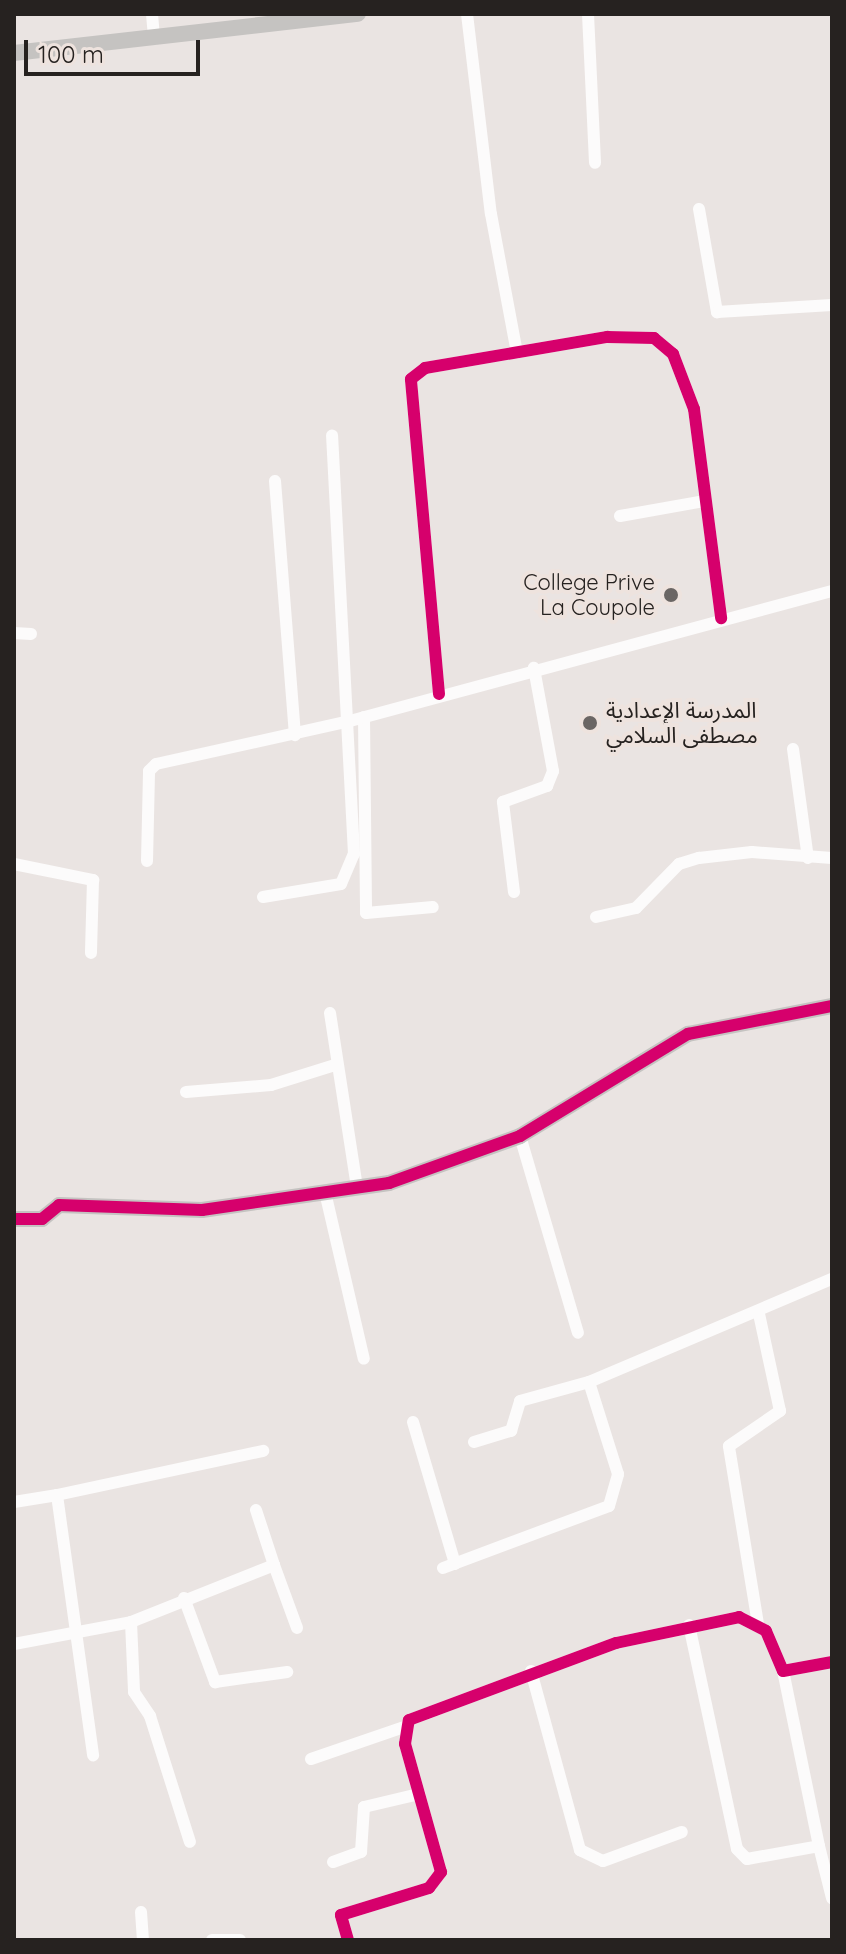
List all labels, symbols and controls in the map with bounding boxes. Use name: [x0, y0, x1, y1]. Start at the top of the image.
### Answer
scale bar: [28, 24, 204, 74]
text: 100 m: [38, 39, 104, 69]
place label: College Prive La Coupole: [523, 569, 655, 620]
marker: College Prive La Coupole: [662, 586, 680, 604]
place label: المدرسة الإعدادية مصطفى السلامي: [606, 697, 758, 748]
marker: المدرسة الإعدادية مصطفى السلامي: [581, 714, 599, 732]

